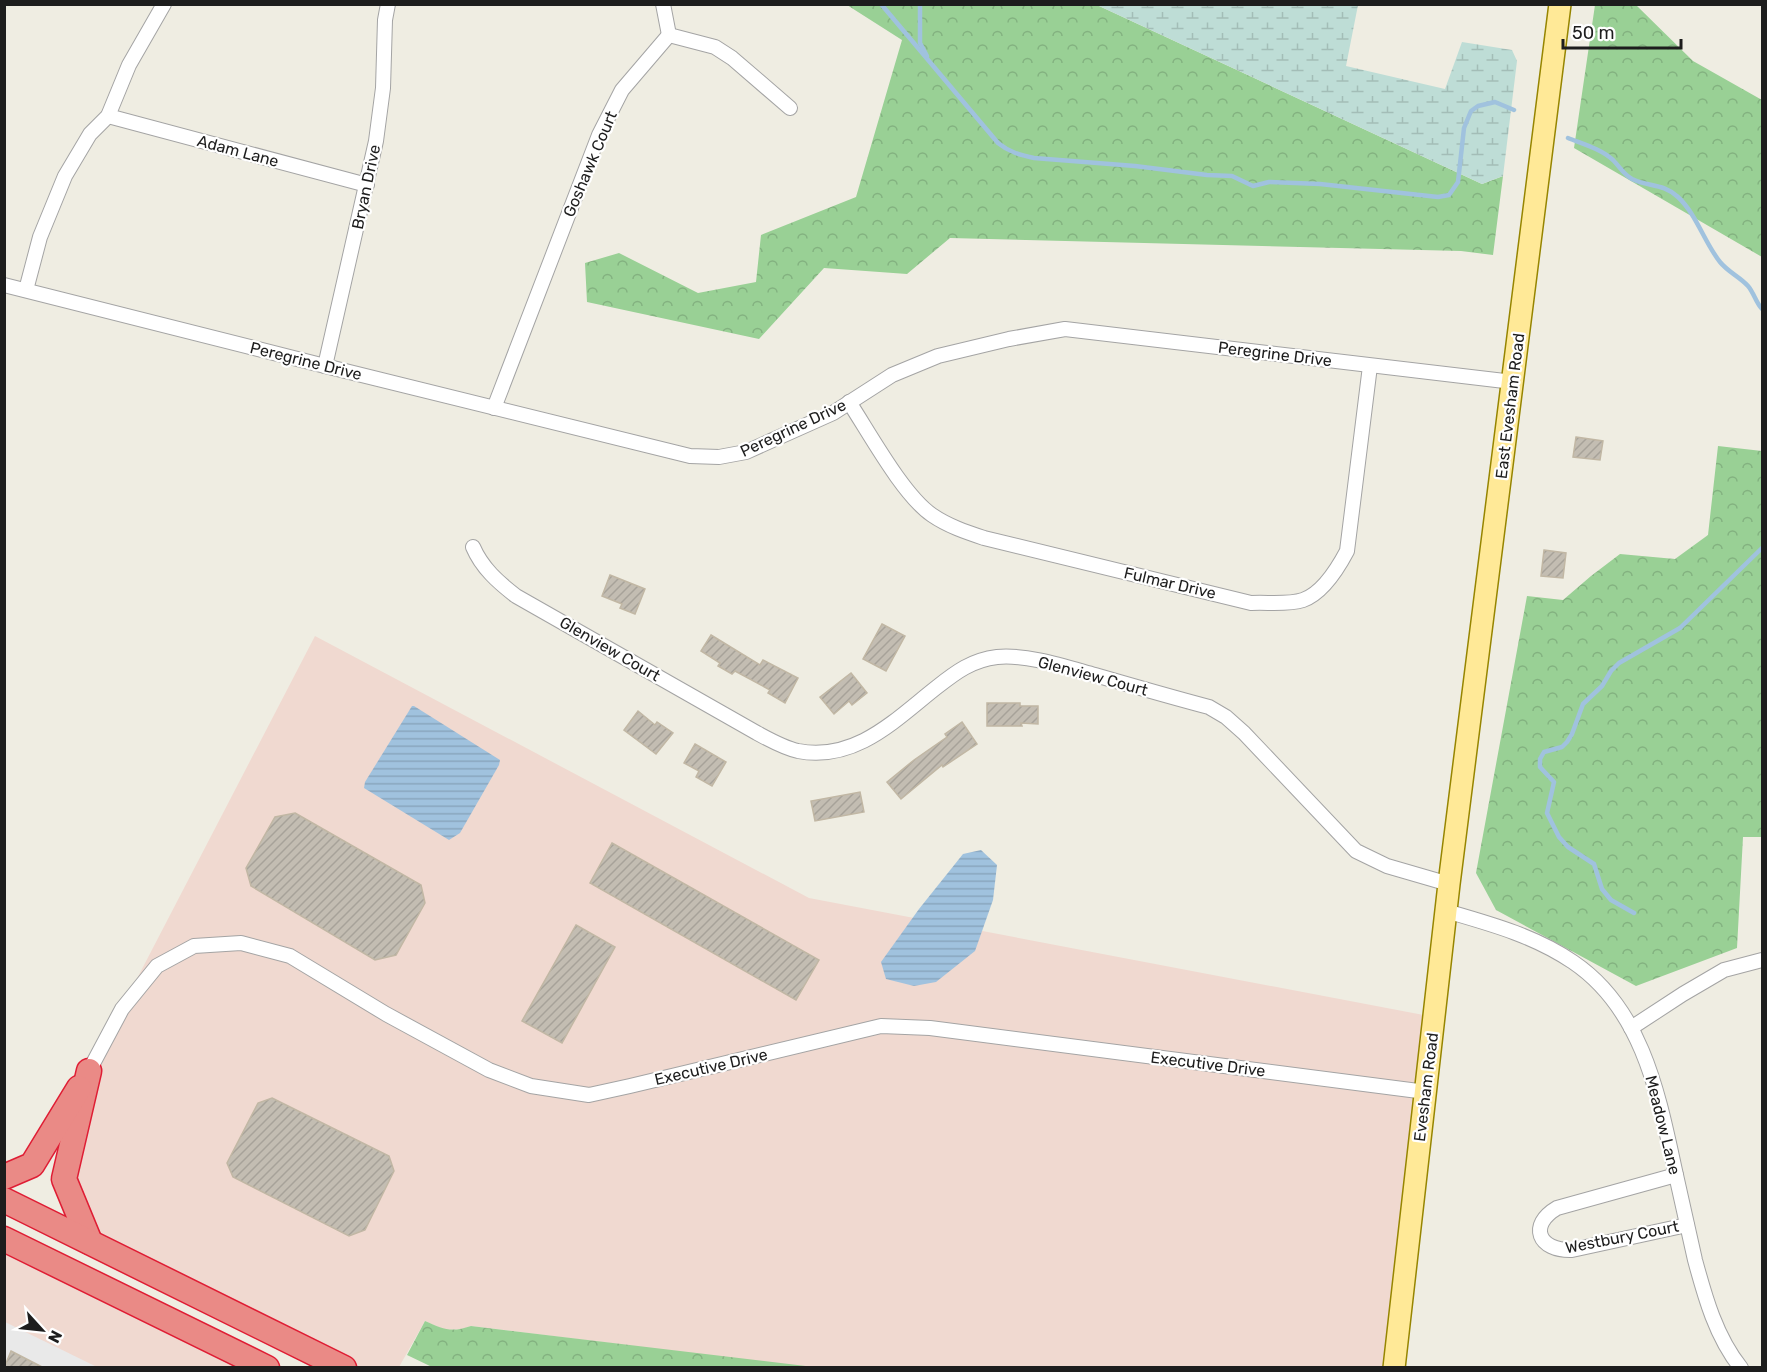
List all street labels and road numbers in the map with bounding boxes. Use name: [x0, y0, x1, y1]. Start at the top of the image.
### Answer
street label: Goshawk Court: [559, 108, 621, 220]
street label: Adam Lane: [195, 131, 281, 171]
street label: Bryan Drive: [348, 143, 384, 231]
street label: East Evesham Road: [1492, 332, 1528, 480]
street label: Peregrine Drive: [248, 338, 364, 384]
street label: Peregrine Drive: [1217, 338, 1333, 370]
street label: Peregrine Drive: [737, 395, 849, 461]
street label: Fulmar Drive: [1122, 563, 1218, 603]
street label: Glenview Court: [556, 613, 664, 685]
street label: Glenview Court: [1036, 652, 1150, 700]
street label: Evesham Road: [1410, 1031, 1442, 1143]
street label: Executive Drive: [653, 1045, 769, 1089]
street label: Executive Drive: [1149, 1048, 1267, 1080]
street label: Meadow Lane: [1641, 1073, 1685, 1177]
street label: Westbury Court: [1564, 1217, 1680, 1257]

